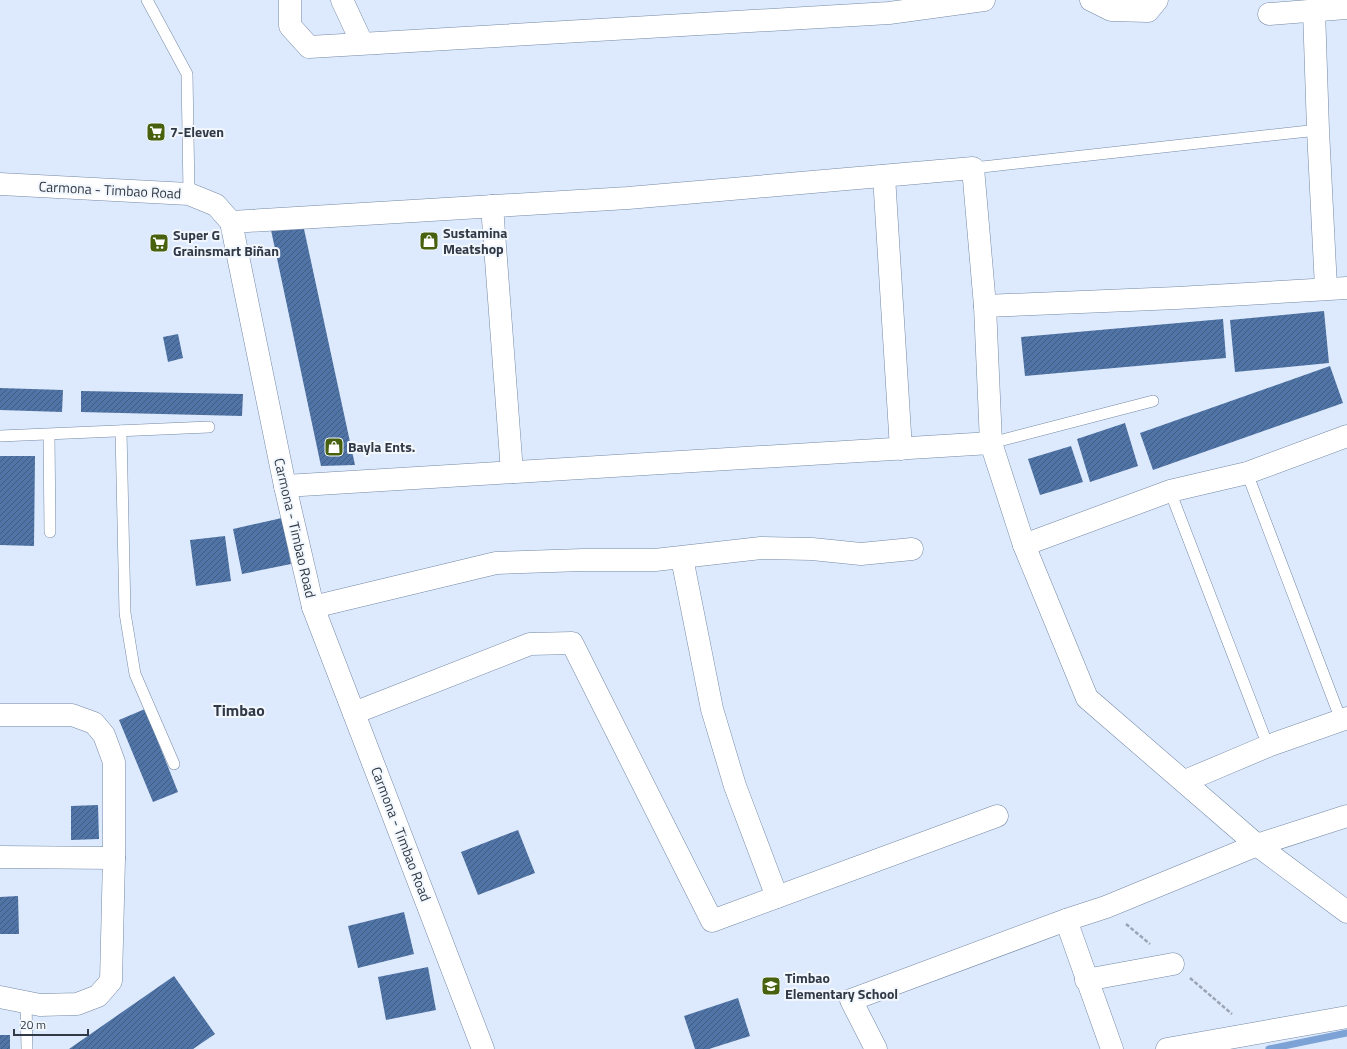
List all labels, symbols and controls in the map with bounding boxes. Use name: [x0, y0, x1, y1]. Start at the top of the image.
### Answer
supermarket icon: 7-Eleven: [145, 121, 167, 143]
place label: 7-Eleven: [170, 121, 224, 142]
street label: Carmona - Timbao Road: [38, 175, 182, 204]
place label: Sustamina Meatshop: [443, 222, 507, 259]
place label: Super G Grainsmart Biñan: [173, 224, 279, 261]
shop icon: Sustamina Meatshop: [418, 230, 440, 252]
supermarket icon: Super G Grainsmart Biñan: [148, 232, 170, 254]
shop icon: Bayla Ents.: [323, 436, 345, 458]
place label: Bayla Ents.: [348, 436, 415, 457]
street label: Carmona - Timbao Road: [269, 456, 322, 600]
district label: Timbao: [213, 698, 265, 722]
street label: Carmona - Timbao Road: [366, 763, 437, 904]
place label: Timbao Elementary School: [785, 967, 898, 1004]
school or university icon: Timbao Elementary School: [760, 975, 782, 997]
scale bar: [14, 1011, 88, 1037]
text: 20 m: [20, 1015, 46, 1034]

